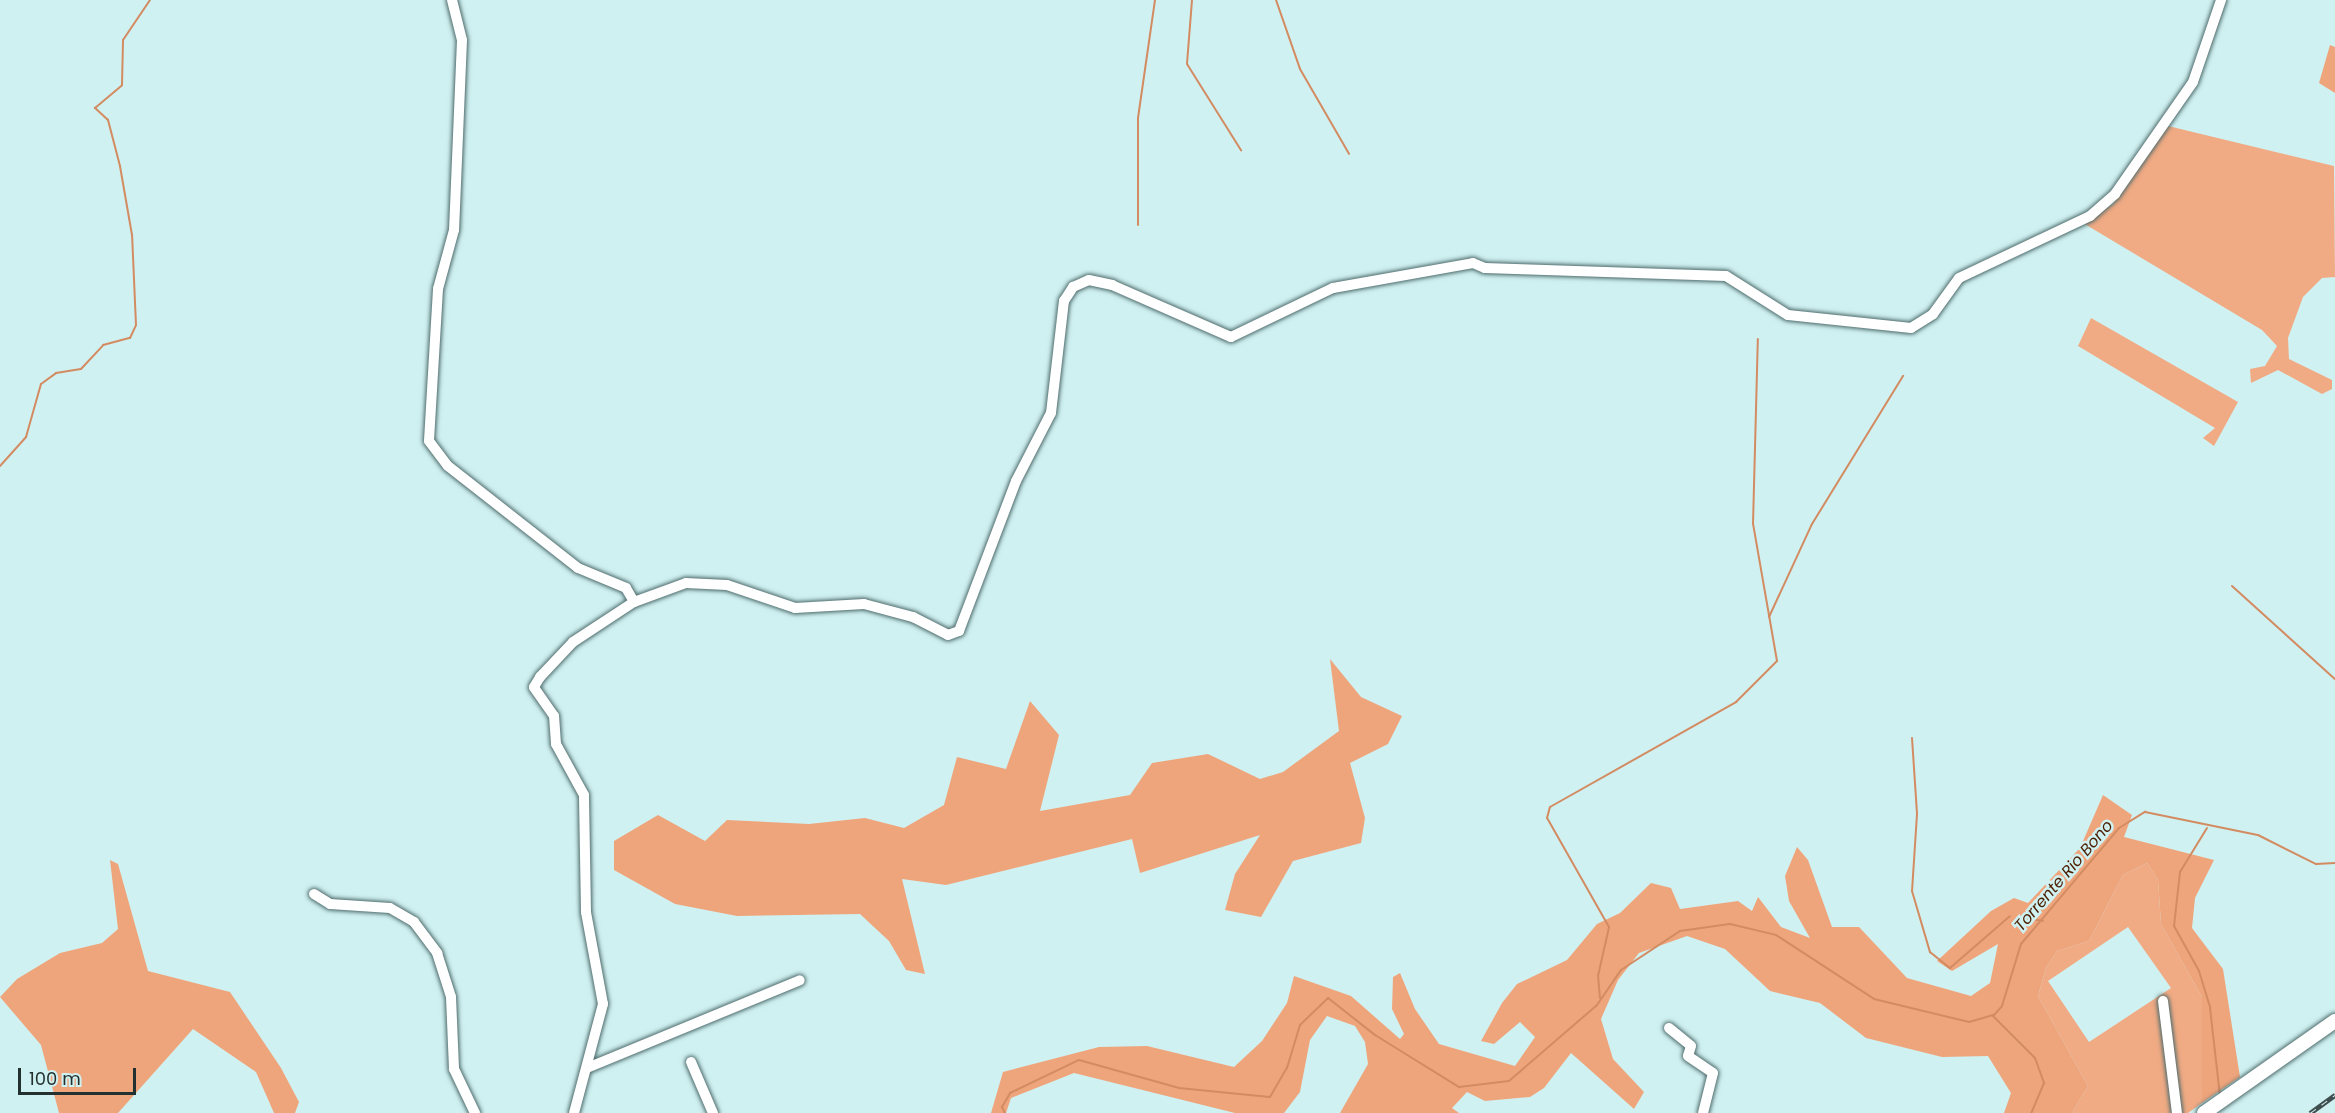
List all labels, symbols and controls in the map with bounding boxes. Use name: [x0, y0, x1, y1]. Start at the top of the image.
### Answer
water label: Torrente Rio Bono: [2011, 817, 2117, 935]
scale bar: [21, 1056, 140, 1094]
text: 100 m: [29, 1066, 81, 1091]

